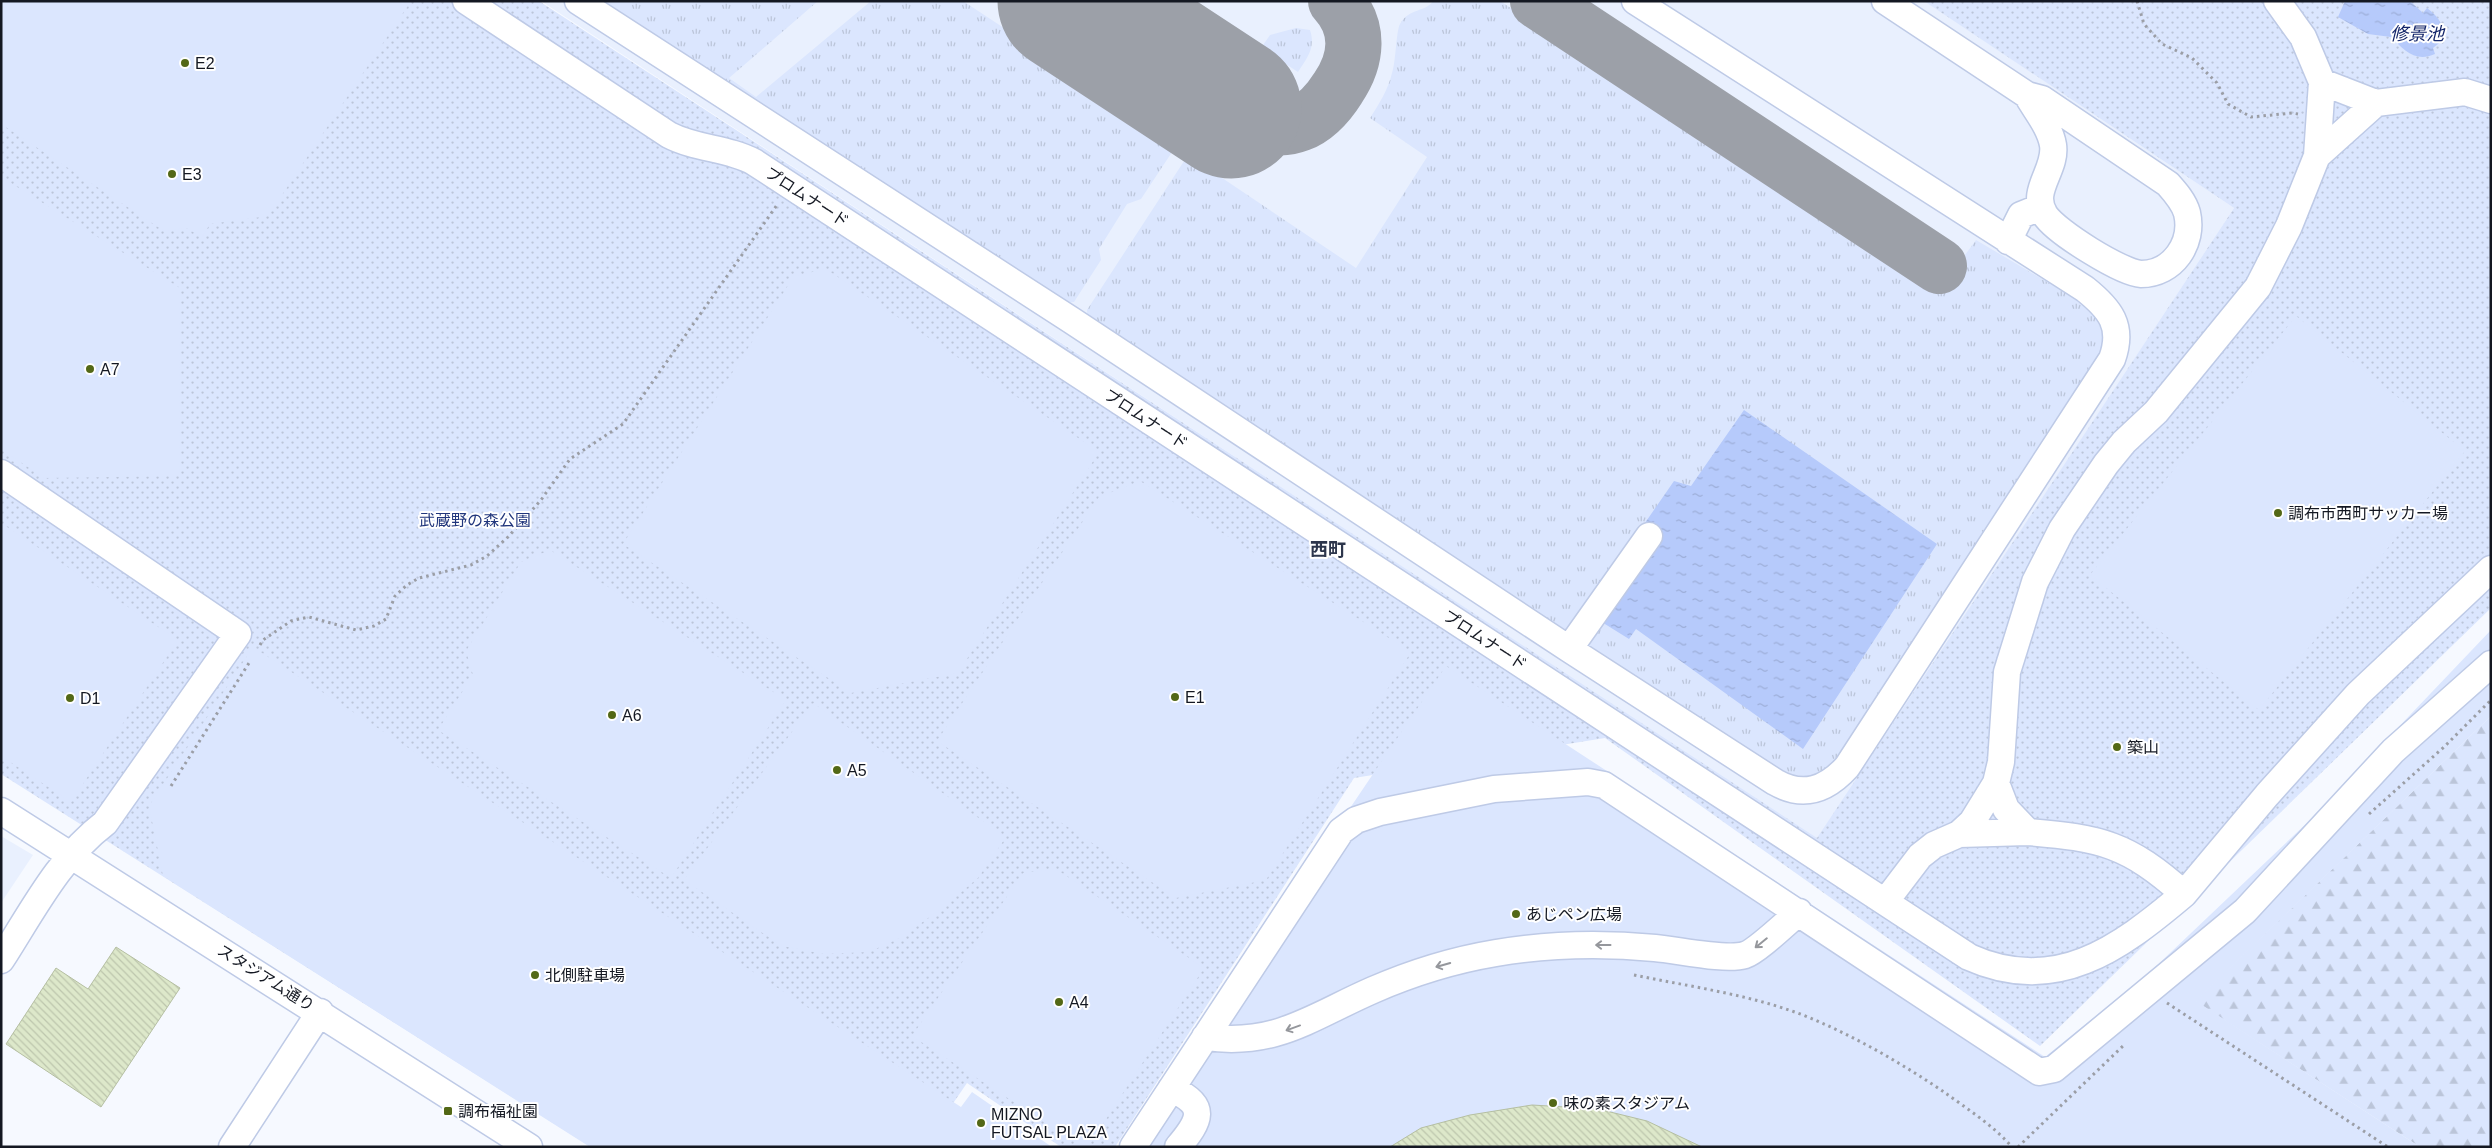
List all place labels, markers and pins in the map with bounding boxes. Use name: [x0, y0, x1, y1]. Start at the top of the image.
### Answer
place label: E2: [195, 55, 215, 72]
marker: E2: [179, 57, 191, 69]
place label: E3: [182, 166, 202, 183]
marker: E3: [166, 168, 178, 180]
place label: A7: [100, 361, 120, 378]
marker: A7: [84, 363, 96, 375]
place label: 調布市西町サッカー場: [2288, 505, 2448, 522]
marker: 調布市西町サッカー場: [2272, 507, 2284, 519]
place label: E1: [1185, 689, 1205, 706]
place label: D1: [80, 690, 101, 707]
marker: E1: [1169, 691, 1181, 703]
marker: D1: [64, 692, 76, 704]
place label: A6: [622, 707, 642, 724]
marker: A6: [606, 709, 618, 721]
place label: 築山: [2127, 739, 2159, 756]
marker: 築山: [2111, 741, 2123, 753]
place label: A5: [847, 762, 867, 779]
marker: A5: [831, 764, 843, 776]
place label: あじペン広場: [1526, 906, 1622, 923]
marker: あじペン広場: [1510, 908, 1522, 920]
place label: 北側駐車場: [545, 967, 625, 984]
marker: 北側駐車場: [529, 969, 541, 981]
place label: A4: [1069, 994, 1089, 1011]
marker: A4: [1053, 996, 1065, 1008]
place label: 味の素スタジアム: [1563, 1095, 1690, 1112]
marker: 味の素スタジアム: [1547, 1097, 1559, 1109]
place label: 調布福祉園: [458, 1103, 538, 1120]
marker: 調布福祉園: [442, 1105, 454, 1117]
place label: MIZNO FUTSAL PLAZA: [991, 1106, 1107, 1141]
marker: MIZNO FUTSAL PLAZA: [975, 1117, 987, 1129]

